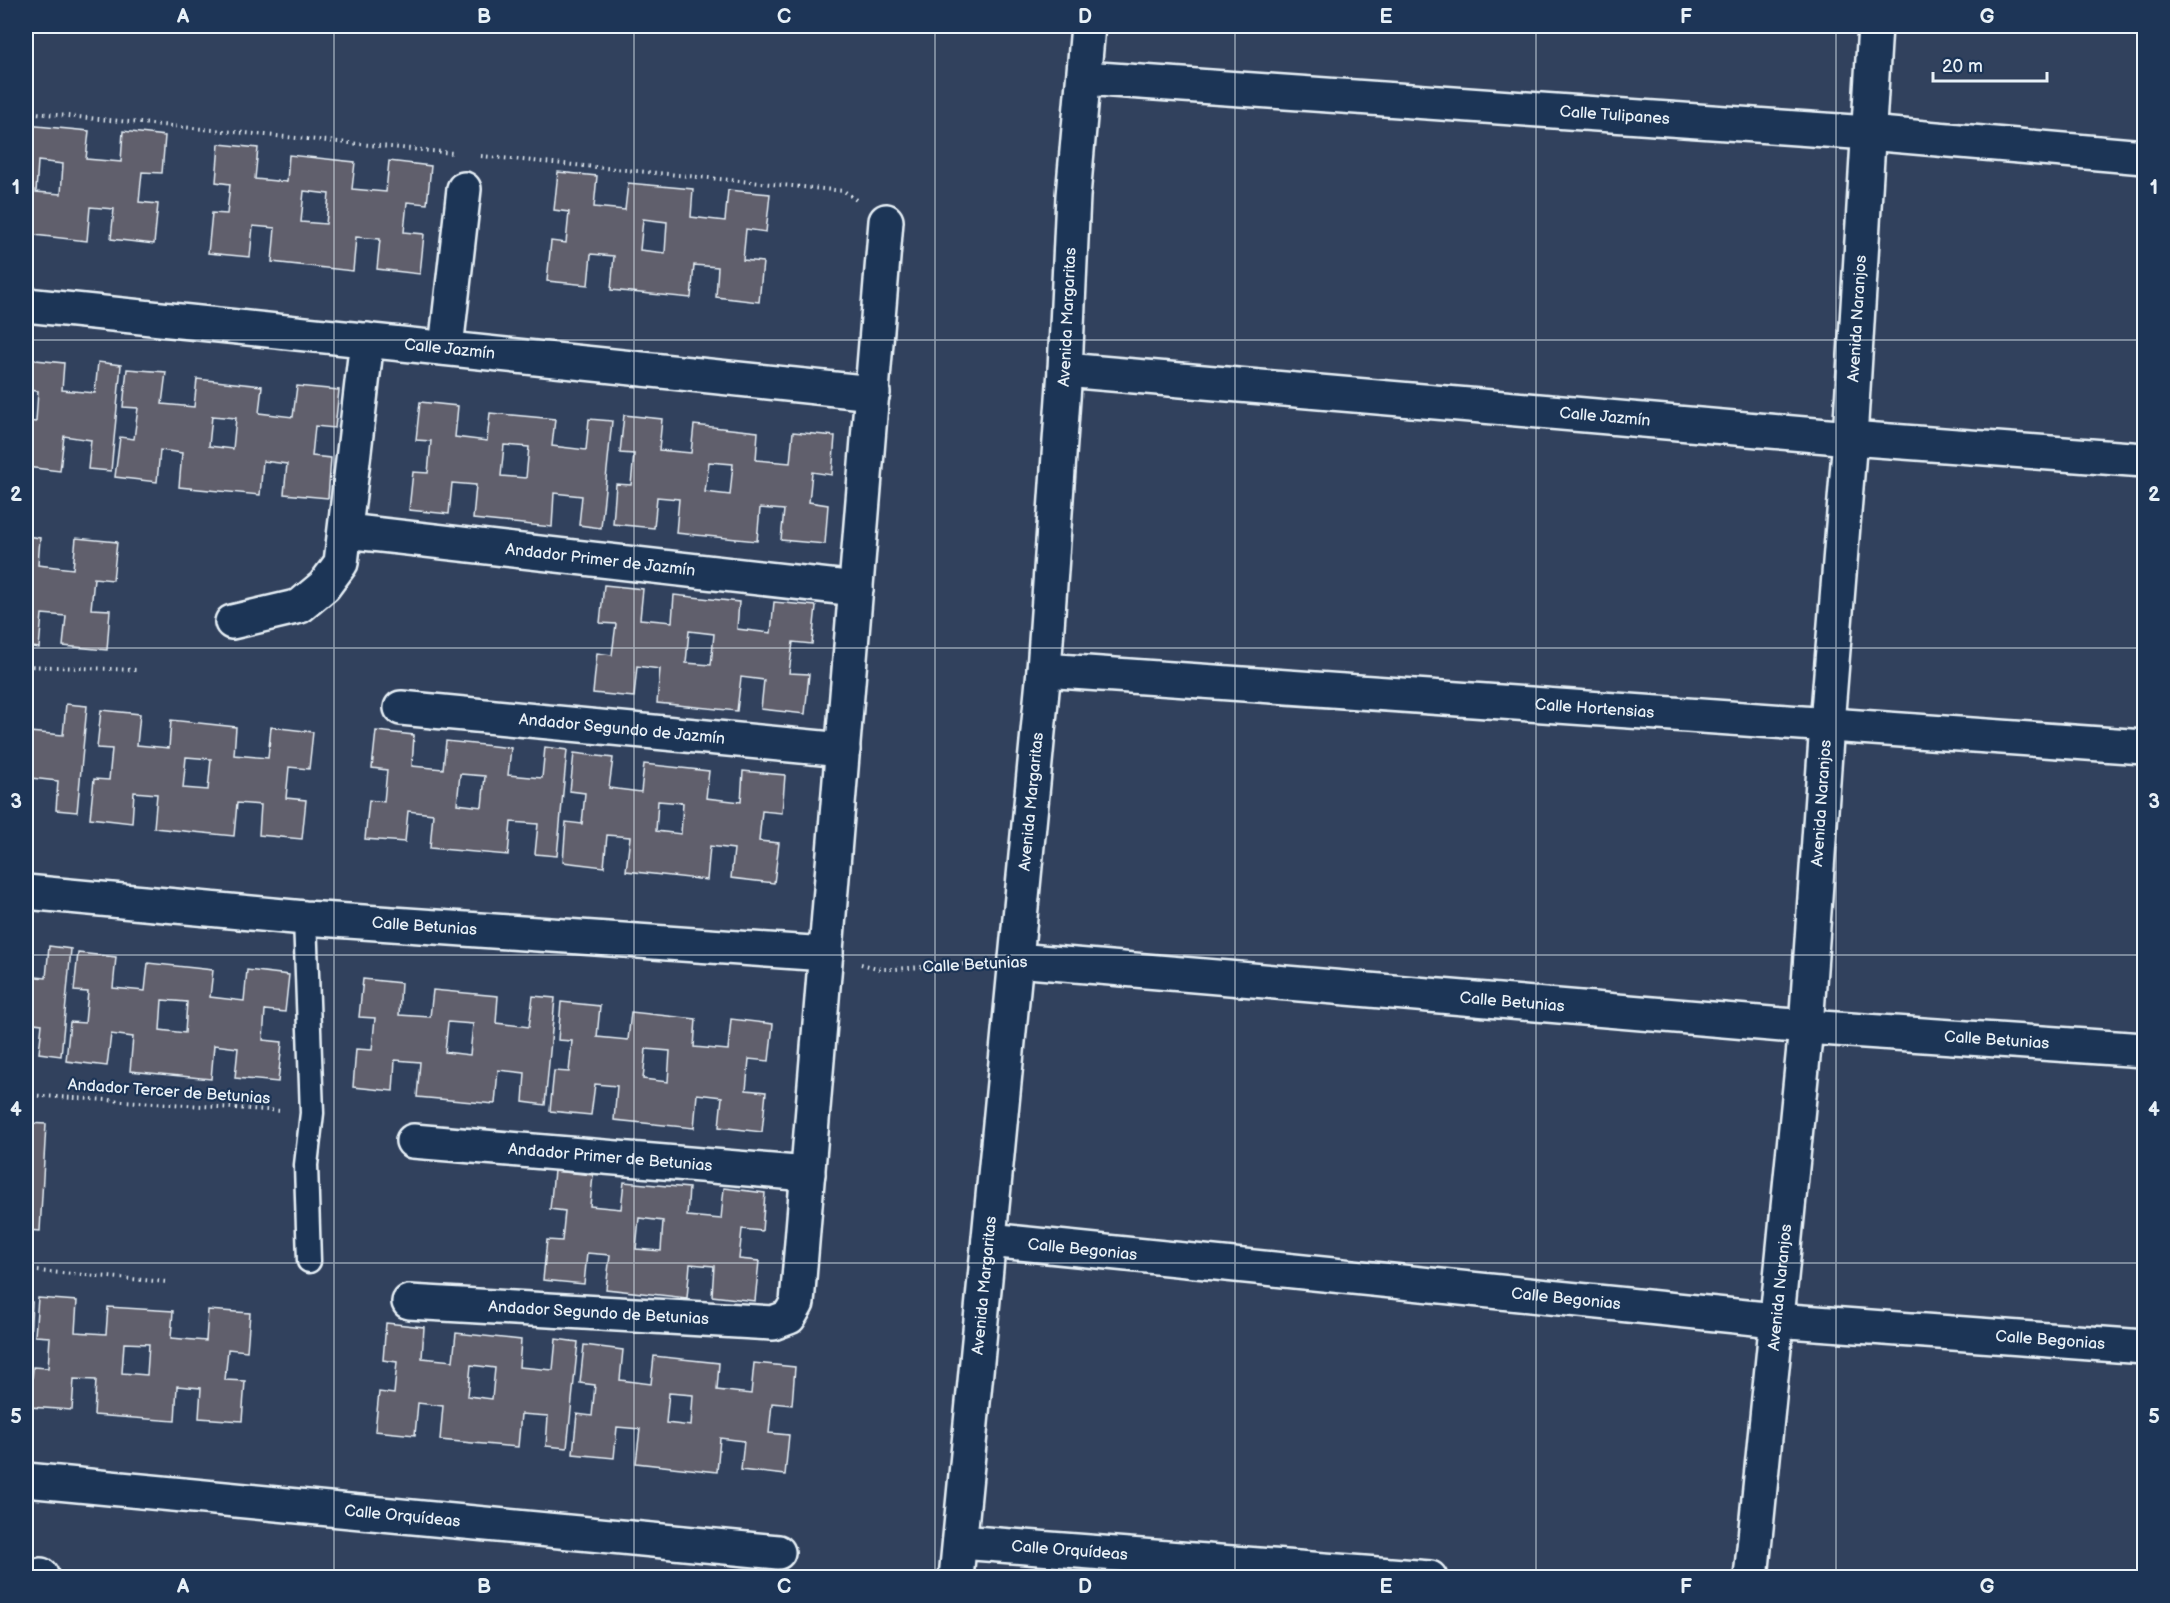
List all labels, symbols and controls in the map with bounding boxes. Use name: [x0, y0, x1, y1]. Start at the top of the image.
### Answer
text: A: [176, 5, 190, 29]
text: B: [477, 5, 491, 29]
text: C: [777, 5, 791, 29]
text: D: [1078, 5, 1092, 29]
text: E: [1380, 5, 1393, 29]
text: F: [1680, 5, 1692, 29]
text: G: [1980, 5, 1995, 29]
scale bar: [1933, 45, 2047, 83]
text: 20 m: [1942, 56, 1983, 77]
street label: Calle Tulipanes: [1559, 102, 1670, 129]
text: 1: [12, 176, 20, 200]
text: 1: [2150, 176, 2158, 200]
street label: Avenida Margaritas: [1054, 247, 1080, 387]
street label: Avenida Naranjos: [1844, 254, 1871, 383]
street label: Calle Jazmín: [403, 335, 496, 363]
street label: Calle Jazmín: [1559, 403, 1651, 430]
text: 2: [10, 483, 22, 507]
text: 2: [2148, 483, 2160, 507]
street label: Andador Primer de Jazmín: [504, 540, 696, 580]
street label: Calle Hortensias: [1534, 695, 1655, 722]
street label: Andador Segundo de Jazmín: [518, 710, 726, 748]
street label: Avenida Margaritas: [1015, 731, 1047, 872]
street label: Avenida Naranjos: [1808, 739, 1835, 867]
text: 3: [10, 790, 22, 814]
text: 3: [2148, 790, 2160, 814]
street label: Calle Betunias: [371, 913, 478, 939]
street label: Calle Betunias: [922, 953, 1028, 977]
street label: Calle Betunias: [1459, 988, 1566, 1016]
street label: Calle Betunias: [1944, 1027, 2050, 1053]
street label: Andador Tercer de Betunias: [67, 1075, 271, 1109]
text: 4: [10, 1098, 22, 1122]
text: 4: [2148, 1098, 2160, 1122]
street label: Andador Primer de Betunias: [507, 1139, 713, 1175]
street label: Avenida Margaritas: [968, 1215, 1001, 1356]
street label: Avenida Naranjos: [1764, 1223, 1796, 1352]
street label: Calle Begonias: [1027, 1235, 1138, 1265]
street label: Calle Begonias: [1510, 1284, 1622, 1314]
street label: Andador Segundo de Betunias: [488, 1297, 710, 1329]
street label: Calle Begonias: [1995, 1327, 2106, 1354]
text: 5: [10, 1405, 22, 1429]
text: 5: [2148, 1405, 2160, 1429]
street label: Calle Orquídeas: [343, 1501, 461, 1531]
street label: Calle Orquídeas: [1011, 1536, 1129, 1564]
text: A: [176, 1575, 190, 1599]
text: B: [477, 1575, 491, 1599]
text: C: [777, 1575, 791, 1599]
text: D: [1078, 1575, 1092, 1599]
text: E: [1380, 1575, 1393, 1599]
text: F: [1680, 1575, 1692, 1599]
text: G: [1980, 1575, 1995, 1599]

